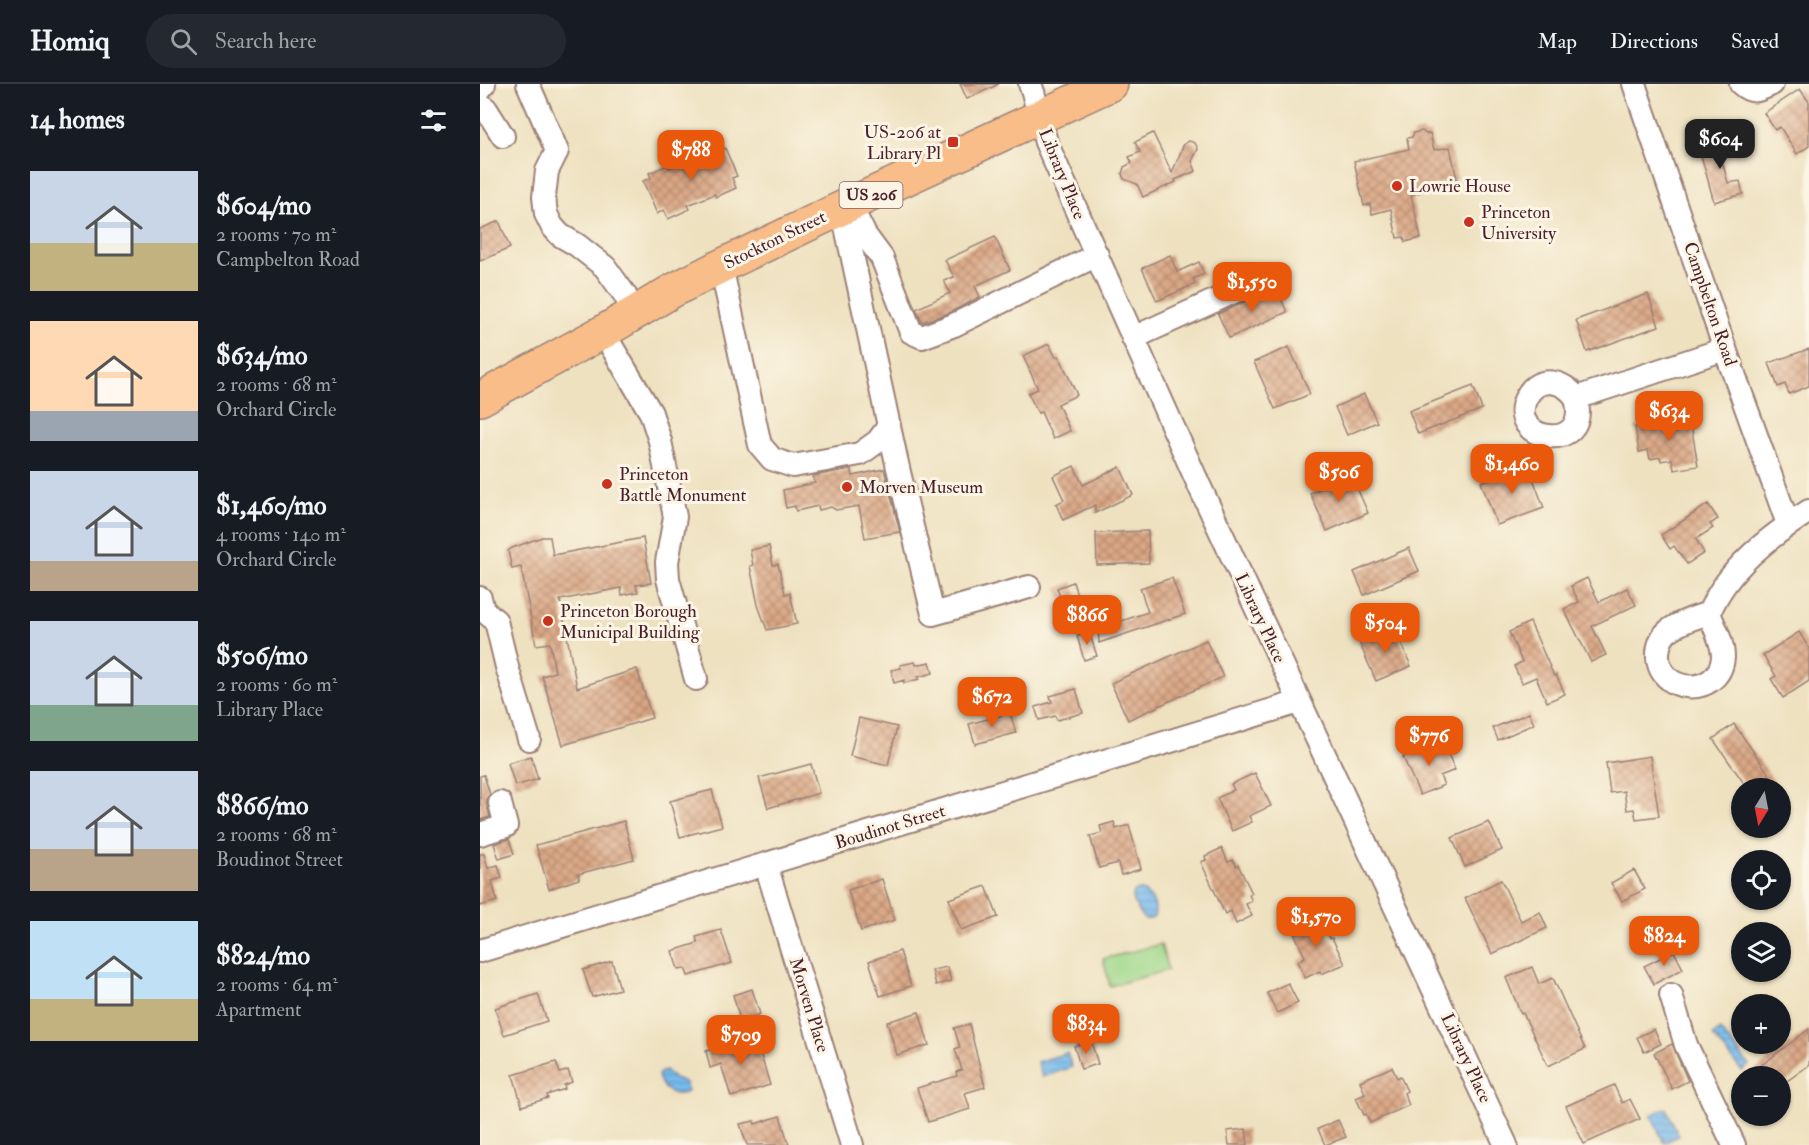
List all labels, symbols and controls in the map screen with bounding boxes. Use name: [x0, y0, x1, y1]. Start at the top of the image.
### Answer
search box: [146, 14, 566, 68]
text: Homiq: [30, 24, 110, 59]
icon: search: [167, 25, 200, 58]
text: Search here: [215, 27, 316, 55]
text: Map: [1537, 28, 1577, 55]
text: Directions: [1610, 28, 1698, 55]
text: Saved: [1731, 28, 1779, 55]
text: 14 homes: [30, 104, 125, 136]
icon: filters: [417, 104, 450, 137]
pin: $604: [1684, 119, 1756, 170]
place label: US-206 at Library Pl: [864, 121, 941, 165]
street label: Library Place: [1033, 125, 1091, 223]
text: $604: [1699, 126, 1741, 151]
pin: $788: [655, 130, 727, 181]
marker: US-206 at Library Pl: [946, 135, 960, 149]
text: $788: [671, 137, 711, 162]
place label: Lowrie House: [1409, 175, 1511, 198]
marker: Lowrie House: [1390, 179, 1404, 193]
road number: US 206: [840, 182, 902, 208]
text: $604/mo: [216, 190, 311, 222]
icon: home: [78, 195, 150, 267]
place label: Princeton University: [1481, 201, 1557, 245]
street label: Stockton Street: [720, 205, 830, 275]
marker: Princeton University: [1462, 215, 1476, 229]
text: 2 rooms · 70 m²: [216, 222, 336, 247]
street label: Campbelton Road: [1678, 239, 1742, 369]
text: Campbelton Road: [216, 247, 360, 272]
pin: $1,550: [1203, 262, 1301, 313]
text: $1,550: [1227, 269, 1277, 294]
text: $634/mo: [216, 340, 308, 372]
icon: home: [78, 345, 150, 417]
text: 2 rooms · 68 m²: [216, 372, 337, 397]
pin: $634: [1633, 391, 1705, 442]
text: Orchard Circle: [216, 397, 336, 422]
text: $634: [1649, 398, 1689, 423]
pin: $1,460: [1463, 444, 1561, 495]
text: $1,460: [1485, 451, 1539, 476]
pin: $506: [1303, 452, 1375, 503]
text: $506: [1319, 459, 1359, 484]
place label: Princeton Battle Monument: [619, 463, 747, 507]
place label: Morven Museum: [859, 476, 983, 499]
marker: Princeton Battle Monument: [600, 477, 614, 491]
marker: Morven Museum: [840, 480, 854, 494]
text: $1,460/mo: [216, 490, 327, 522]
icon: home: [78, 495, 150, 567]
text: 4 rooms · 140 m²: [216, 522, 346, 547]
text: Orchard Circle: [216, 547, 336, 572]
street label: Library Place: [1229, 569, 1291, 667]
pin: $866: [1051, 595, 1123, 646]
place label: Princeton Borough Municipal Building: [560, 600, 701, 644]
text: $866: [1067, 602, 1107, 627]
pin: $504: [1349, 603, 1421, 654]
text: $504: [1365, 610, 1405, 635]
marker: Princeton Borough Municipal Building: [541, 614, 555, 628]
text: $506/mo: [216, 640, 308, 672]
icon: home: [78, 645, 150, 717]
text: 2 rooms · 60 m²: [216, 672, 337, 697]
pin: $672: [956, 677, 1028, 728]
text: $672: [972, 684, 1012, 709]
text: Library Place: [216, 697, 323, 722]
pin: $776: [1393, 716, 1465, 767]
text: $776: [1409, 723, 1449, 748]
north arrow: [1731, 778, 1791, 838]
map controls: [1731, 778, 1791, 1126]
text: $866/mo: [216, 790, 308, 822]
icon: home: [78, 795, 150, 867]
street label: Boudinot Street: [832, 799, 948, 855]
text: 2 rooms · 68 m²: [216, 822, 337, 847]
text: Boudinot Street: [216, 847, 343, 872]
button: locate: [1731, 850, 1791, 910]
pin: $1,570: [1267, 897, 1365, 948]
text: $1,570: [1290, 904, 1342, 929]
pin: $824: [1628, 916, 1700, 967]
button: layers: [1731, 922, 1791, 982]
text: $824: [1643, 923, 1685, 948]
text: $824/mo: [216, 940, 310, 972]
icon: home: [78, 945, 150, 1017]
street label: Morven Place: [784, 955, 834, 1056]
text: 2 rooms · 64 m²: [216, 972, 338, 997]
button: +: [1731, 994, 1791, 1054]
text: Apartment: [216, 997, 301, 1022]
pin: $834: [1050, 1004, 1122, 1055]
street label: Library Place: [1435, 1009, 1497, 1107]
text: $834: [1066, 1011, 1106, 1036]
pin: $709: [705, 1015, 777, 1066]
text: $709: [721, 1022, 761, 1047]
button: −: [1731, 1066, 1791, 1126]

